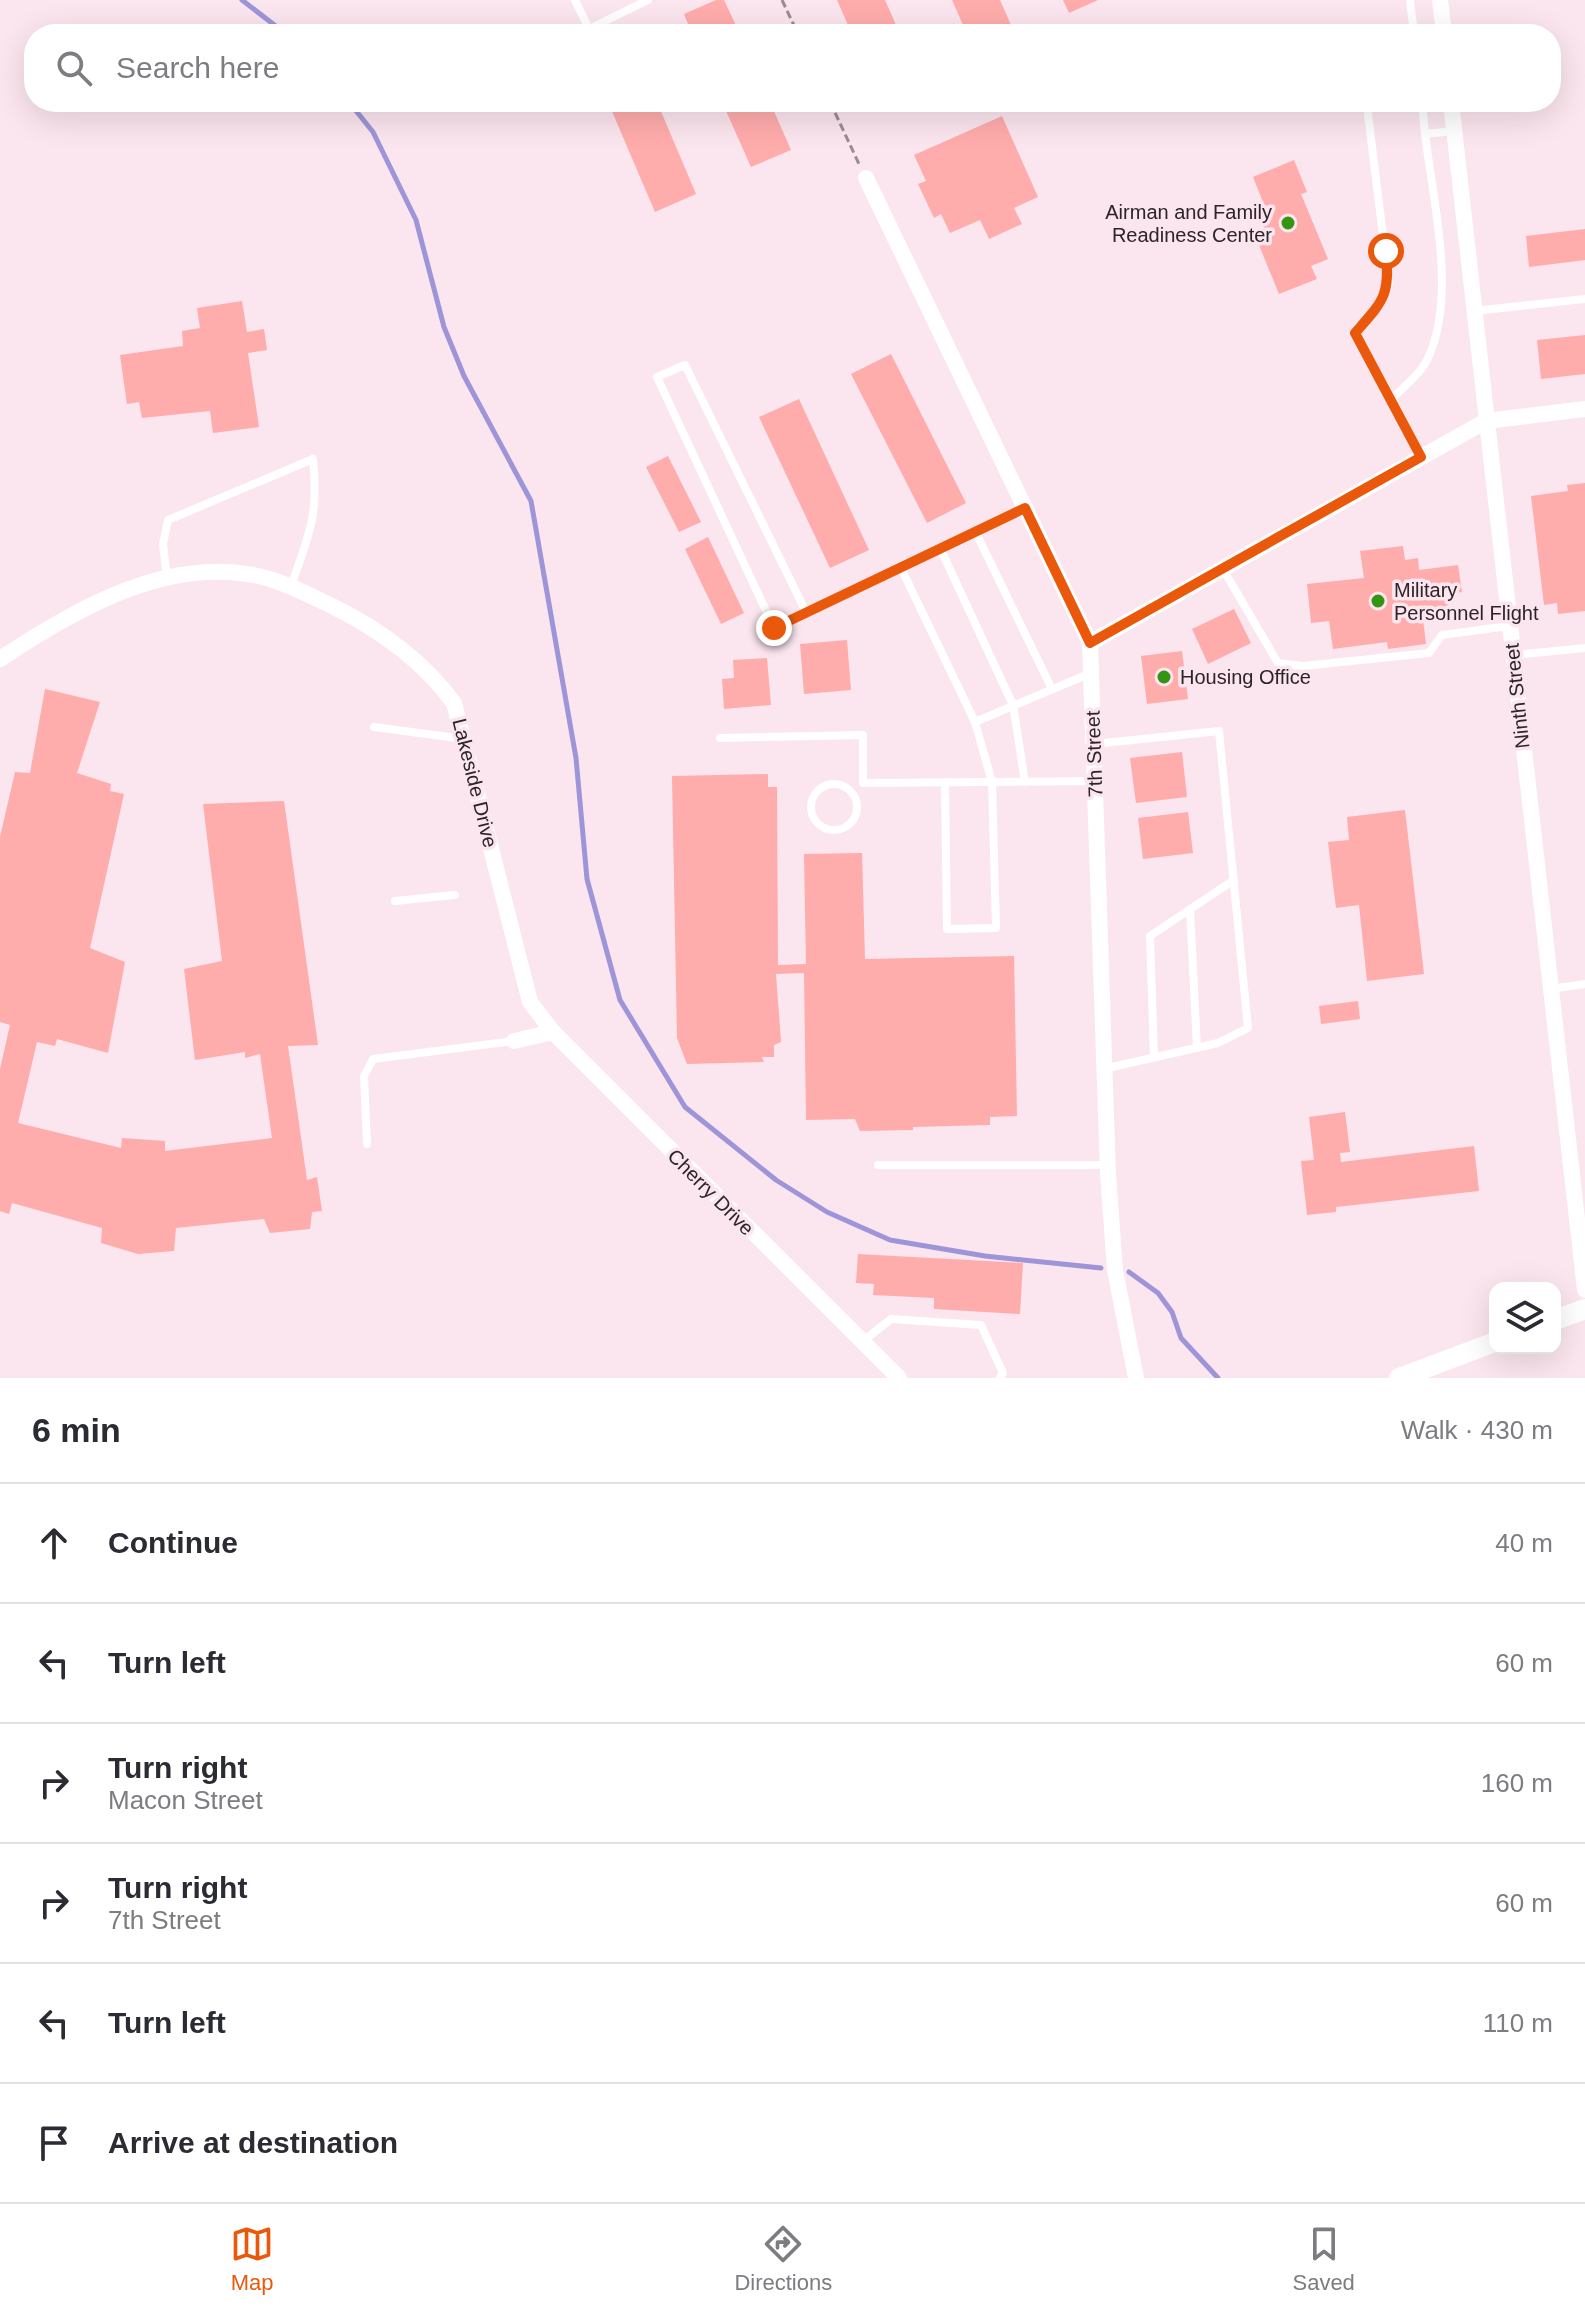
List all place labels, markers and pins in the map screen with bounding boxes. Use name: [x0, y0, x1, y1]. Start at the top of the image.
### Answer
place label: Airman and Family Readiness Center: [1105, 201, 1272, 246]
marker: Airman and Family Readiness Center: [1279, 214, 1297, 232]
place label: Military Personnel Flight: [1394, 579, 1539, 624]
marker: Military Personnel Flight: [1369, 592, 1387, 610]
place label: Housing Office: [1180, 666, 1311, 688]
marker: Housing Office: [1155, 668, 1173, 686]

